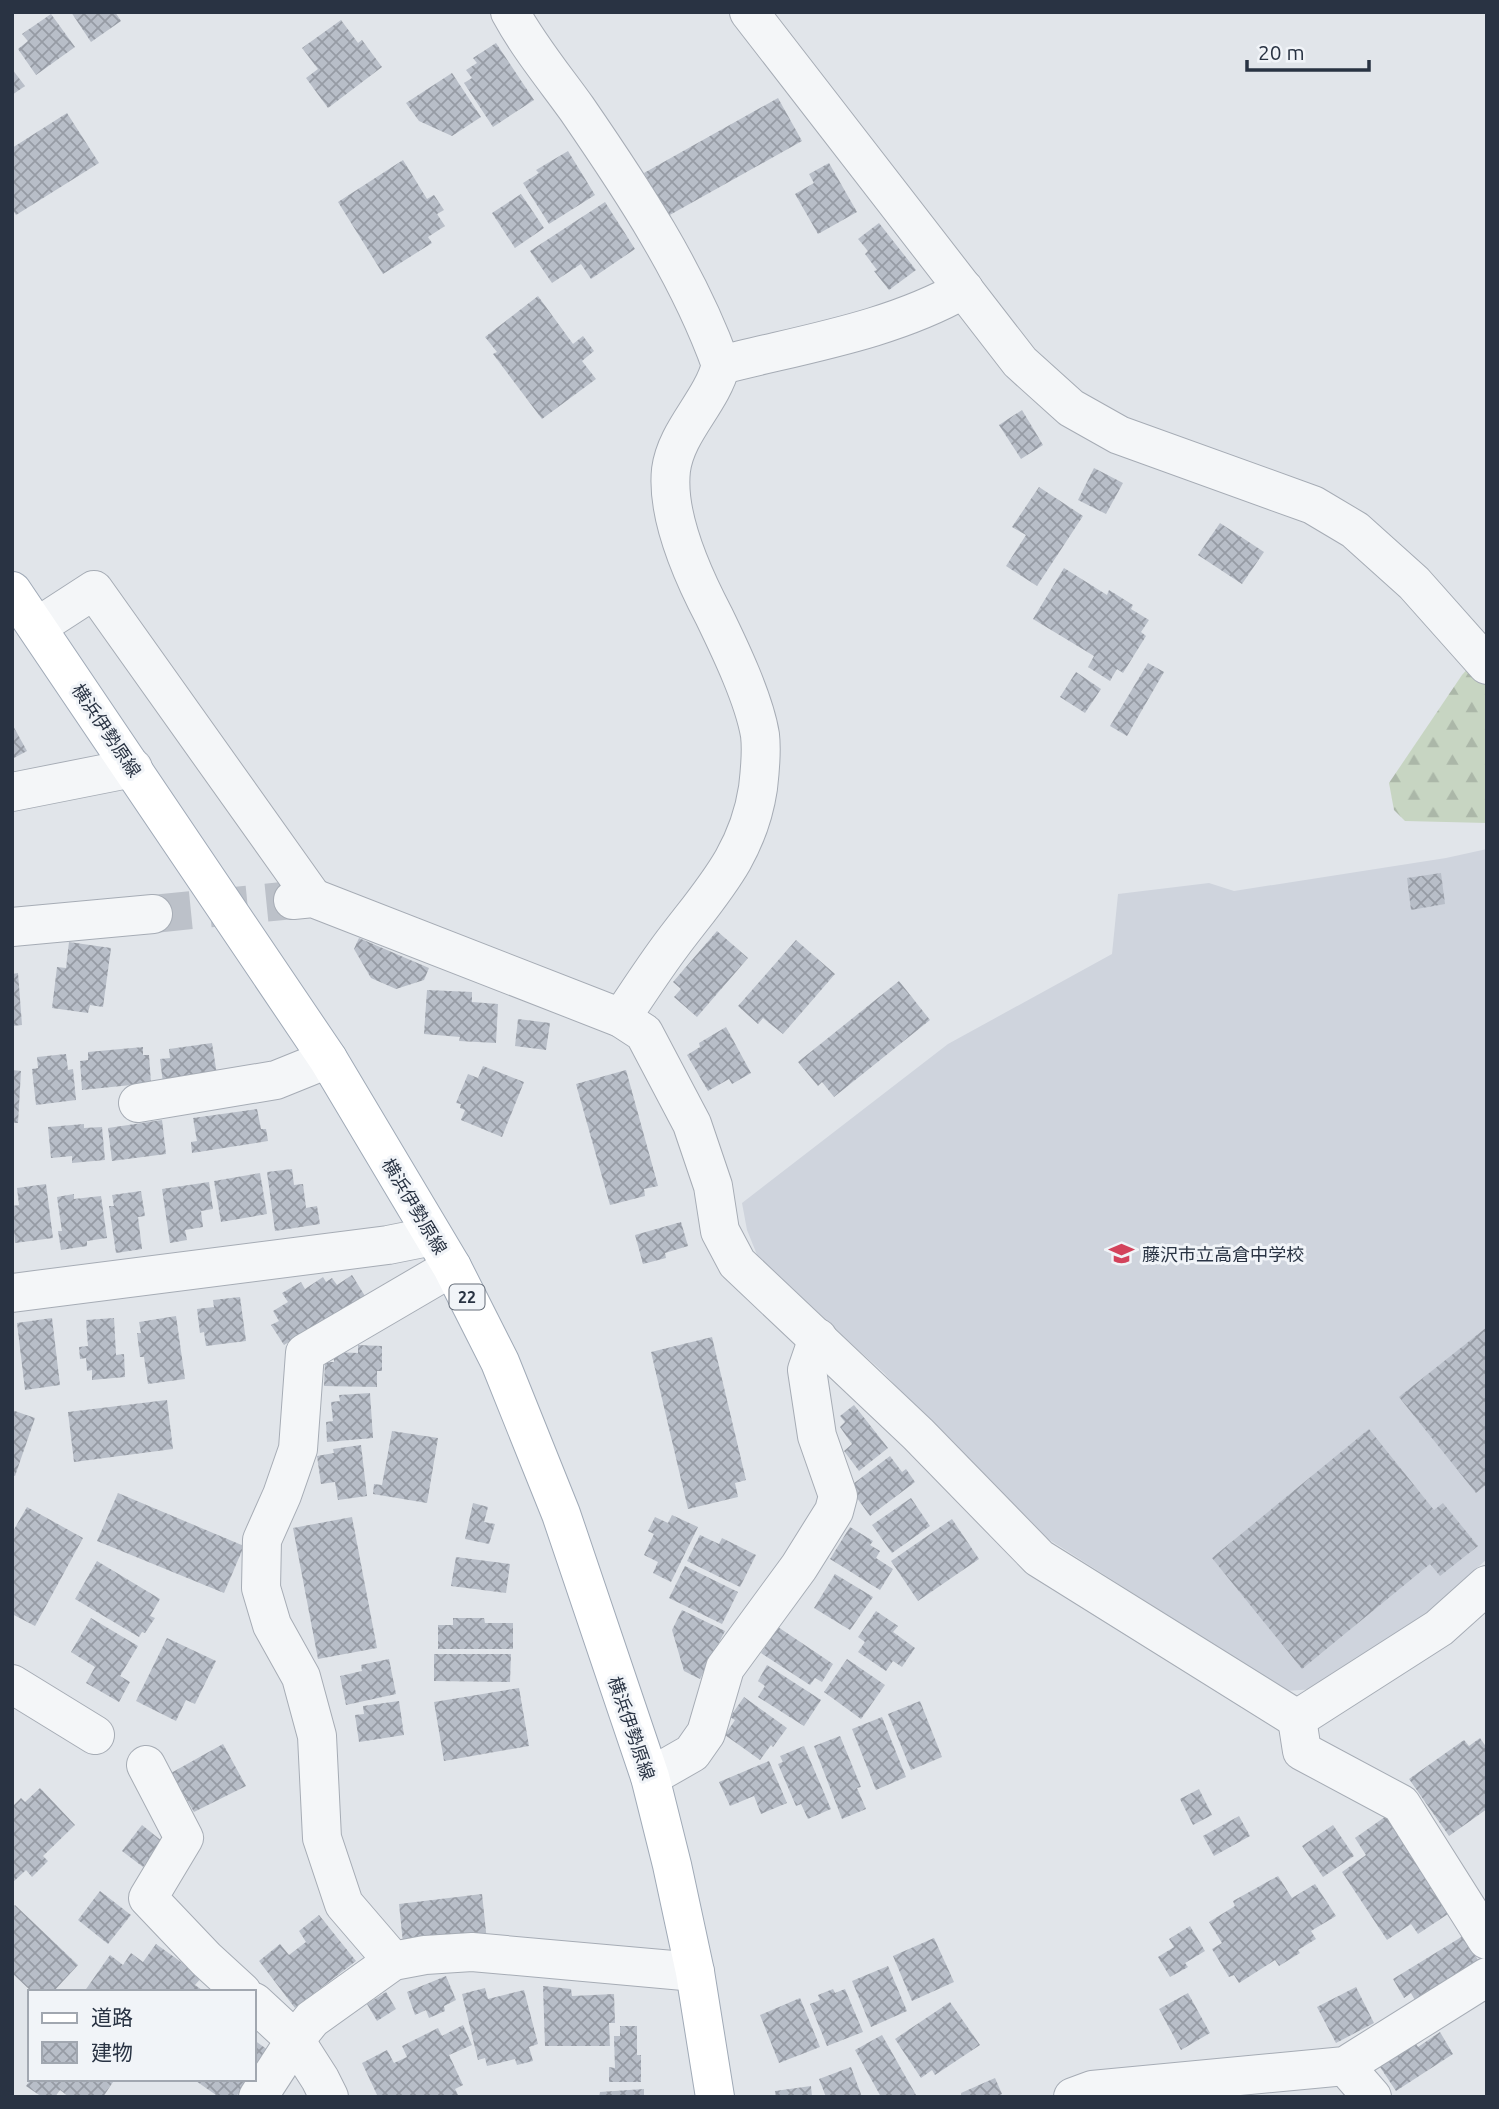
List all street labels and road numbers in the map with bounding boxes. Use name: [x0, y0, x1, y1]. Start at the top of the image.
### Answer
street label: 横浜伊勢原線: [69, 680, 145, 780]
street label: 横浜伊勢原線: [379, 1155, 451, 1257]
road number: 22: [449, 1284, 484, 1310]
street label: 横浜伊勢原線: [605, 1674, 659, 1782]

